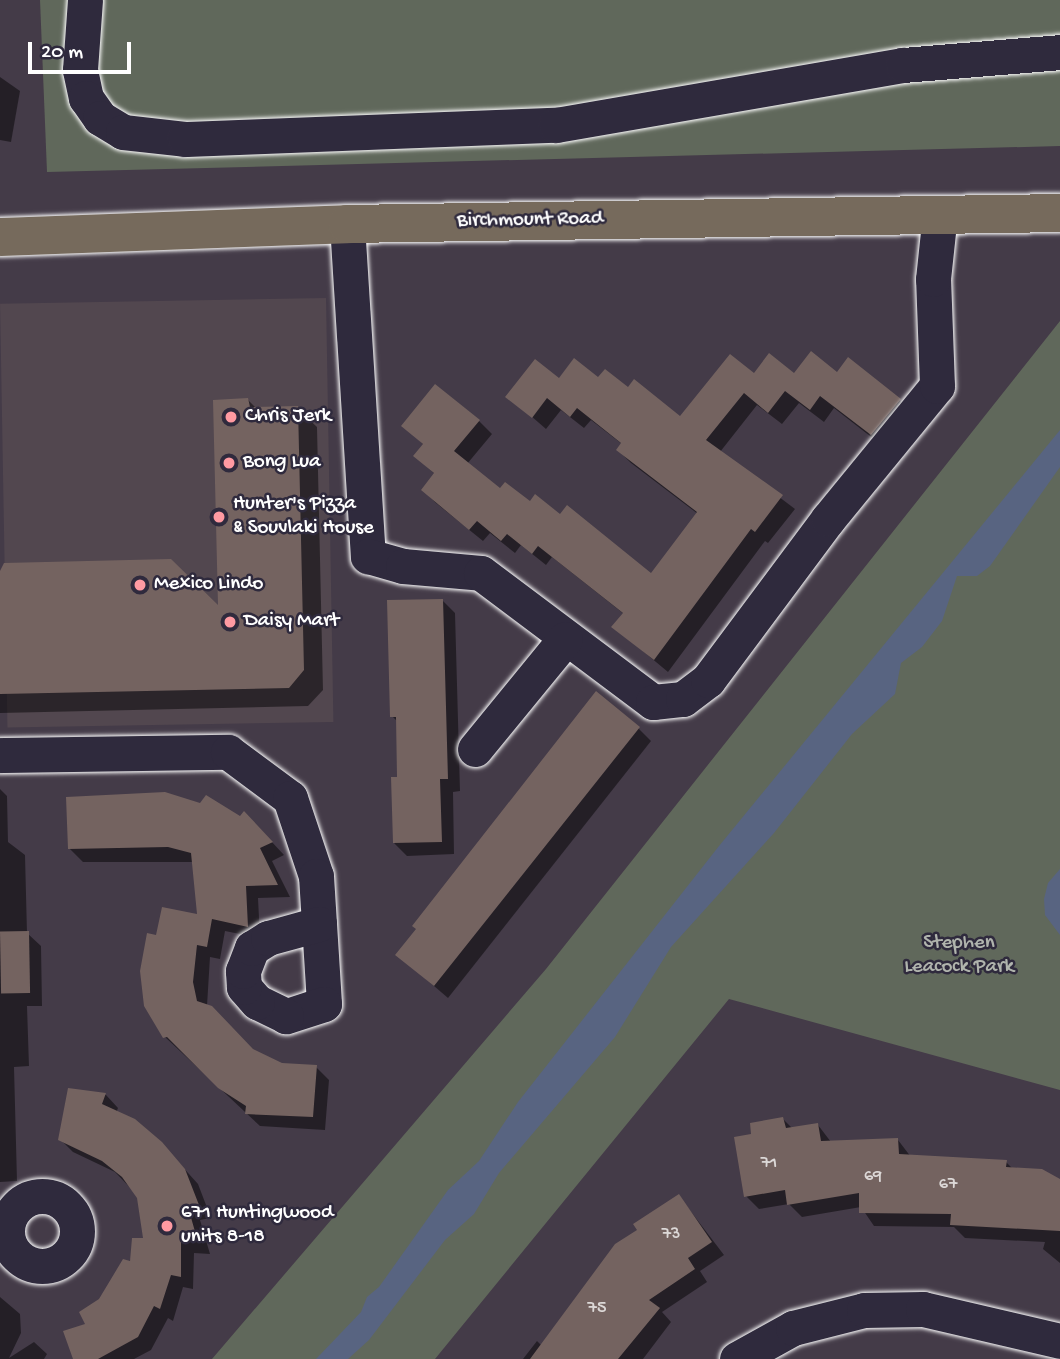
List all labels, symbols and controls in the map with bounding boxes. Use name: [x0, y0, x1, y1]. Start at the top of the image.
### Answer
scale bar: [32, 28, 135, 72]
text: 20 m: [41, 41, 83, 66]
street label: Birchmount Road: [457, 207, 603, 235]
place label: Chris Jerk: [245, 404, 331, 430]
marker: Chris Jerk: [223, 409, 239, 425]
place label: Bong Lua: [243, 450, 321, 476]
marker: Bong Lua: [221, 455, 237, 471]
place label: Hunter's Pizza & Souvlaki House: [233, 492, 374, 542]
marker: Hunter's Pizza & Souvlaki House: [211, 509, 227, 525]
place label: Mexico Lindo: [154, 572, 263, 598]
marker: Mexico Lindo: [132, 577, 148, 593]
place label: Daisy Mart: [244, 609, 339, 635]
marker: Daisy Mart: [222, 614, 238, 630]
park label: Stephen Leacock Park: [904, 931, 1014, 981]
house number: 71: [761, 1153, 777, 1175]
house number: 69: [864, 1166, 882, 1188]
house number: 67: [939, 1174, 957, 1196]
place label: 671 Huntingwood units 8-18: [181, 1201, 333, 1251]
marker: 671 Huntingwood units 8-18: [159, 1218, 175, 1234]
house number: 73: [662, 1224, 680, 1246]
house number: 75: [588, 1298, 606, 1320]

